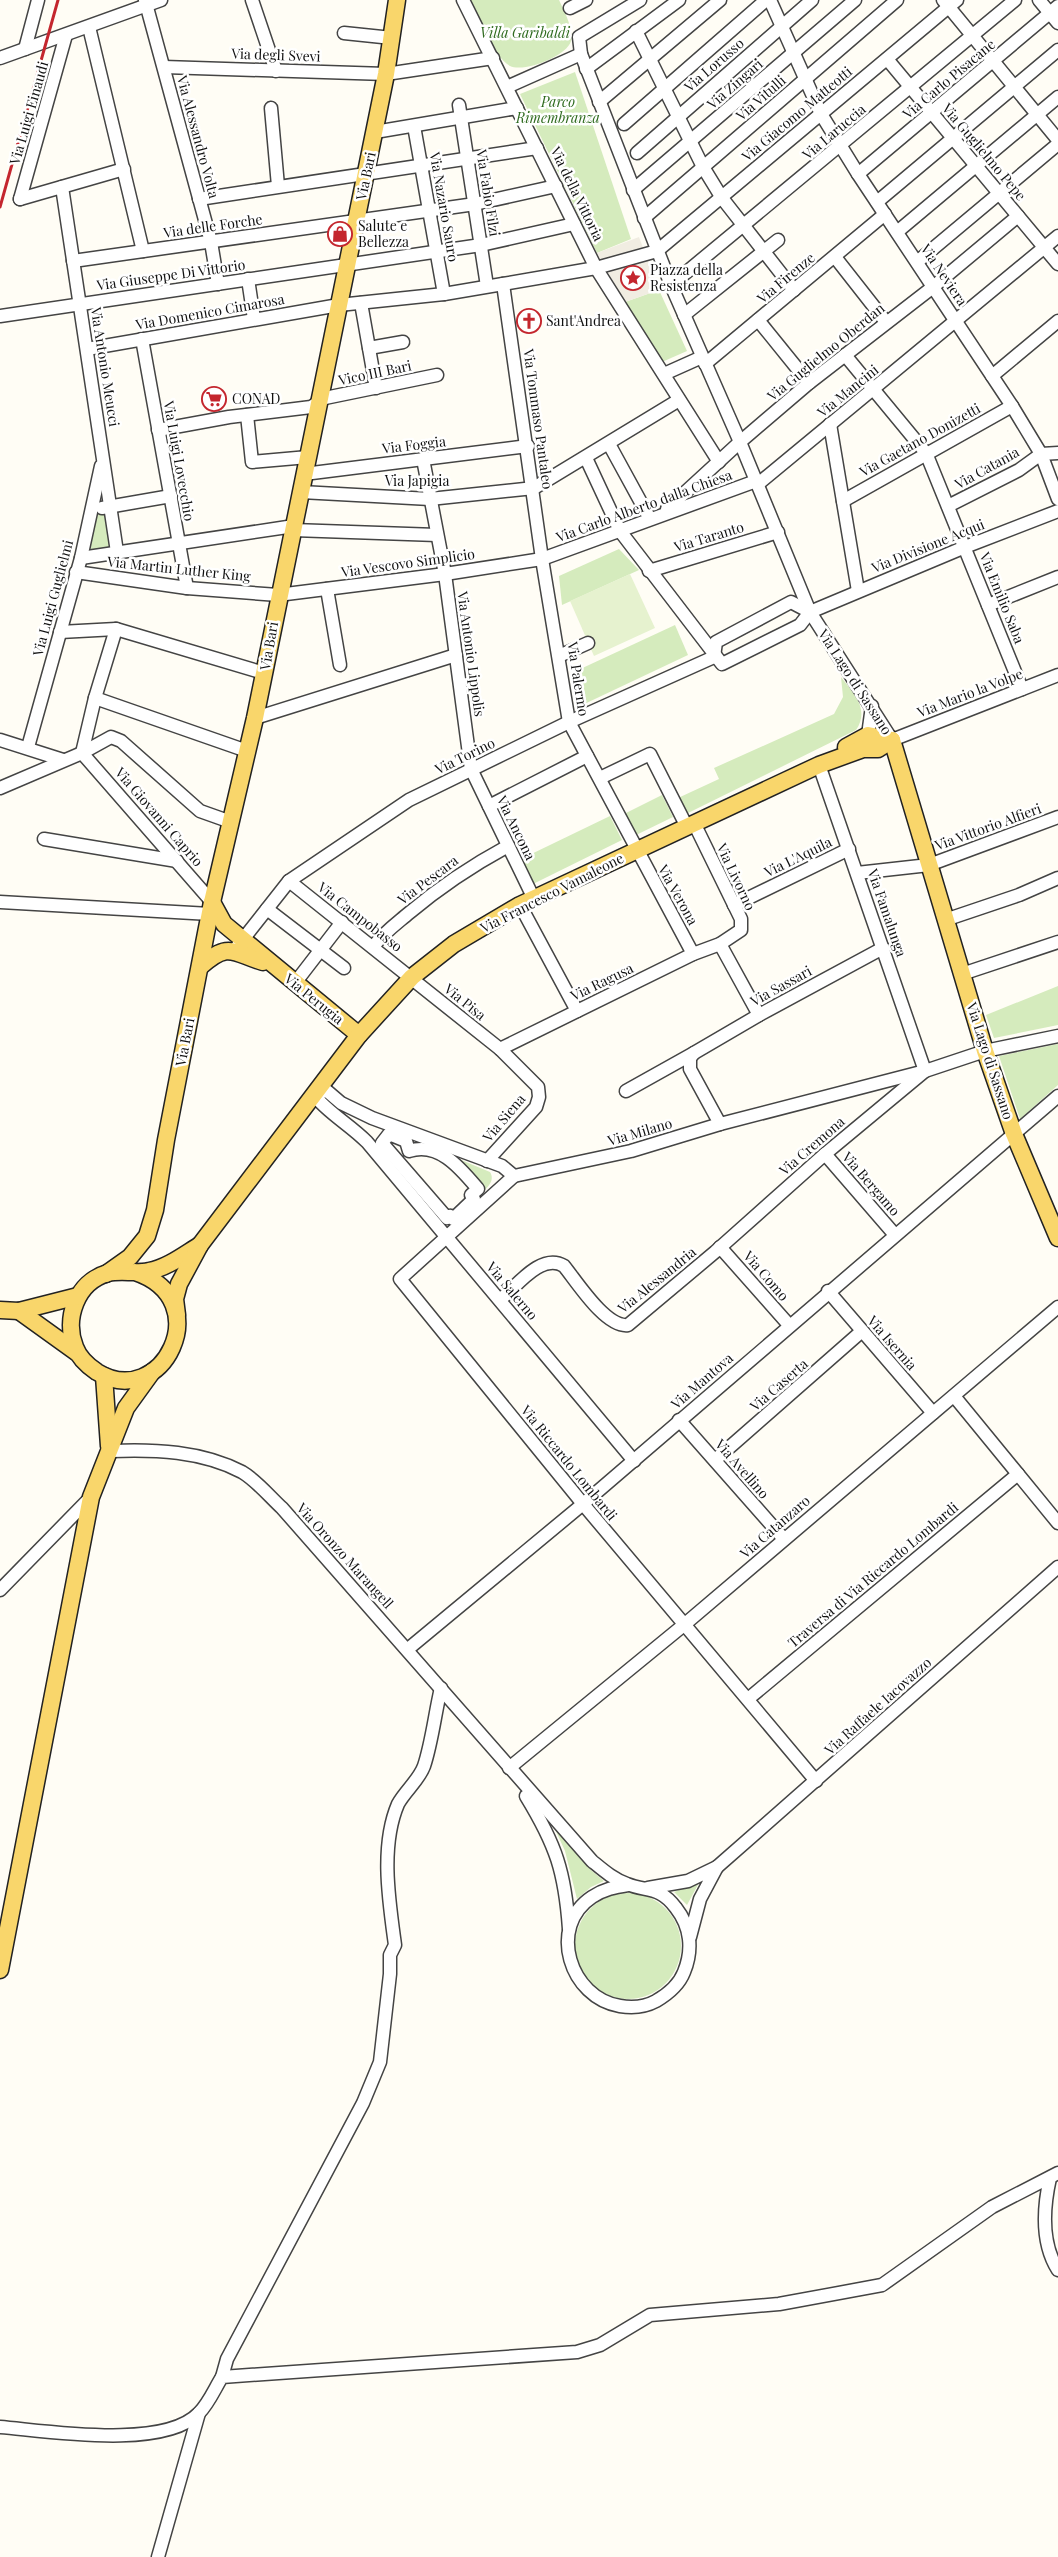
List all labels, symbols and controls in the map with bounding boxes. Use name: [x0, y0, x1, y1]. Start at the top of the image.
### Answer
park label: Villa Garibaldi: [480, 23, 571, 42]
street label: Via Lorusso: [679, 33, 748, 96]
street label: Via Carlo Pisacane: [898, 34, 999, 124]
street label: Via degli Svevi: [230, 43, 321, 66]
street label: Via Zingari: [702, 54, 767, 114]
street label: Via Luigi Einaudi: [4, 59, 52, 168]
street label: Via Giacomo Matteotti: [737, 62, 856, 166]
street label: Via Vitulli: [731, 71, 790, 125]
street label: Via Alessandro Volta: [173, 73, 224, 200]
park label: Parco Rimembranza: [515, 92, 600, 127]
street label: Via Guglielmo Pepe: [937, 98, 1031, 204]
street label: Via Laruccia: [797, 100, 869, 164]
street label: Via della Vittoria: [546, 143, 609, 244]
street label: Via Fabio Filzi: [472, 147, 505, 238]
street label: Via Bari: [351, 150, 380, 203]
street label: Via Nazario Sauro: [425, 150, 464, 263]
street label: Via delle Forche: [161, 209, 264, 242]
place label: Salute e Bellezza: [358, 216, 409, 251]
shop icon: Salute e Bellezza: [327, 221, 353, 247]
street label: Via Neviera: [916, 239, 972, 309]
street label: Via Firenze: [752, 248, 819, 308]
street label: Via Giuseppe Di Vittorio: [94, 255, 247, 294]
place label: Piazza della Resistenza: [650, 260, 723, 295]
place icon: Piazza della Resistenza: [620, 265, 646, 291]
street label: Via Domenico Cimarosa: [133, 289, 286, 334]
street label: Via Guglielmo Oberdan: [762, 298, 889, 405]
street label: Via Antonio Meucci: [87, 305, 124, 428]
church icon: Sant'Andrea: [516, 308, 542, 334]
place label: Sant'Andrea: [546, 311, 621, 330]
street label: Via Tommaso Pantaleo: [519, 347, 558, 491]
street label: Vico III Bari: [336, 355, 413, 390]
street label: Via Mancini: [812, 360, 882, 422]
supermarket icon: CONAD: [201, 386, 227, 412]
place label: CONAD: [232, 389, 280, 408]
street label: Via Luigi Lovecchio: [159, 398, 199, 523]
street label: Via Gaetano Donizetti: [855, 398, 984, 481]
street label: Via Foggia: [380, 431, 447, 458]
street label: Via Catania: [950, 442, 1022, 494]
street label: Via Carlo Alberto dalla Chiesa: [552, 465, 734, 547]
street label: Via Japigia: [384, 471, 449, 490]
street label: Via Divisione Acqui: [868, 514, 987, 577]
street label: Via Taranto: [671, 517, 746, 556]
street label: Via Luigi Guglielmi: [28, 538, 77, 659]
street label: Via Vescovo Simplicio: [339, 544, 476, 581]
street label: Via Emilio Saba: [975, 549, 1029, 646]
street label: Via Martin Luther King: [105, 551, 252, 586]
street label: Via Antonio Lippolis: [453, 589, 490, 718]
street label: Via Bari: [255, 620, 282, 673]
street label: Via Lago di Sassano: [814, 624, 897, 738]
street label: Via Palermo: [563, 639, 594, 718]
street label: Via Mario la Volpe: [913, 664, 1025, 722]
street label: Via Torino: [431, 733, 498, 779]
street label: Via Giovanni Caprio: [111, 762, 208, 870]
street label: Via Ancona: [492, 792, 540, 863]
street label: Via Vittorio Alfieri: [931, 798, 1044, 855]
street label: Via L'Aquila: [760, 832, 835, 882]
street label: Via Livorno: [712, 839, 760, 914]
street label: Via Francesco Vamaleone: [476, 848, 627, 937]
street label: Via Pescara: [393, 851, 462, 909]
street label: Via Verona: [654, 860, 703, 928]
street label: Via Famalunga: [863, 866, 911, 959]
street label: Via Campobasso: [313, 877, 407, 956]
street label: Via Ragusa: [566, 958, 636, 1005]
street label: Via Sassari: [746, 961, 815, 1011]
street label: Via Perugia: [280, 968, 348, 1028]
street label: Via Pisa: [440, 978, 490, 1024]
street label: Via Lago di Sassano: [962, 999, 1018, 1122]
street label: Via Bari: [170, 1016, 198, 1069]
street label: Via Siena: [477, 1090, 529, 1146]
street label: Via Cremona: [774, 1112, 848, 1180]
street label: Via Milano: [605, 1113, 675, 1150]
street label: Via Bergamo: [838, 1147, 905, 1220]
street label: Via Alessandria: [613, 1242, 700, 1318]
street label: Via Como: [739, 1246, 794, 1305]
street label: Via Salerno: [482, 1257, 543, 1324]
street label: Via Isernia: [863, 1311, 921, 1374]
street label: Via Mantova: [666, 1348, 737, 1414]
street label: Via Caserta: [745, 1354, 812, 1416]
street label: Via Riccardo Lombardi: [516, 1400, 622, 1524]
street label: Via Avellino: [711, 1434, 774, 1503]
street label: Via Catanzaro: [735, 1491, 814, 1563]
street label: Via Oronzo Marangell: [292, 1498, 398, 1613]
street label: Traversa di Via Riccardo Lombardi: [784, 1498, 962, 1652]
street label: Via Raffaele Iacovazzo: [820, 1652, 935, 1759]

